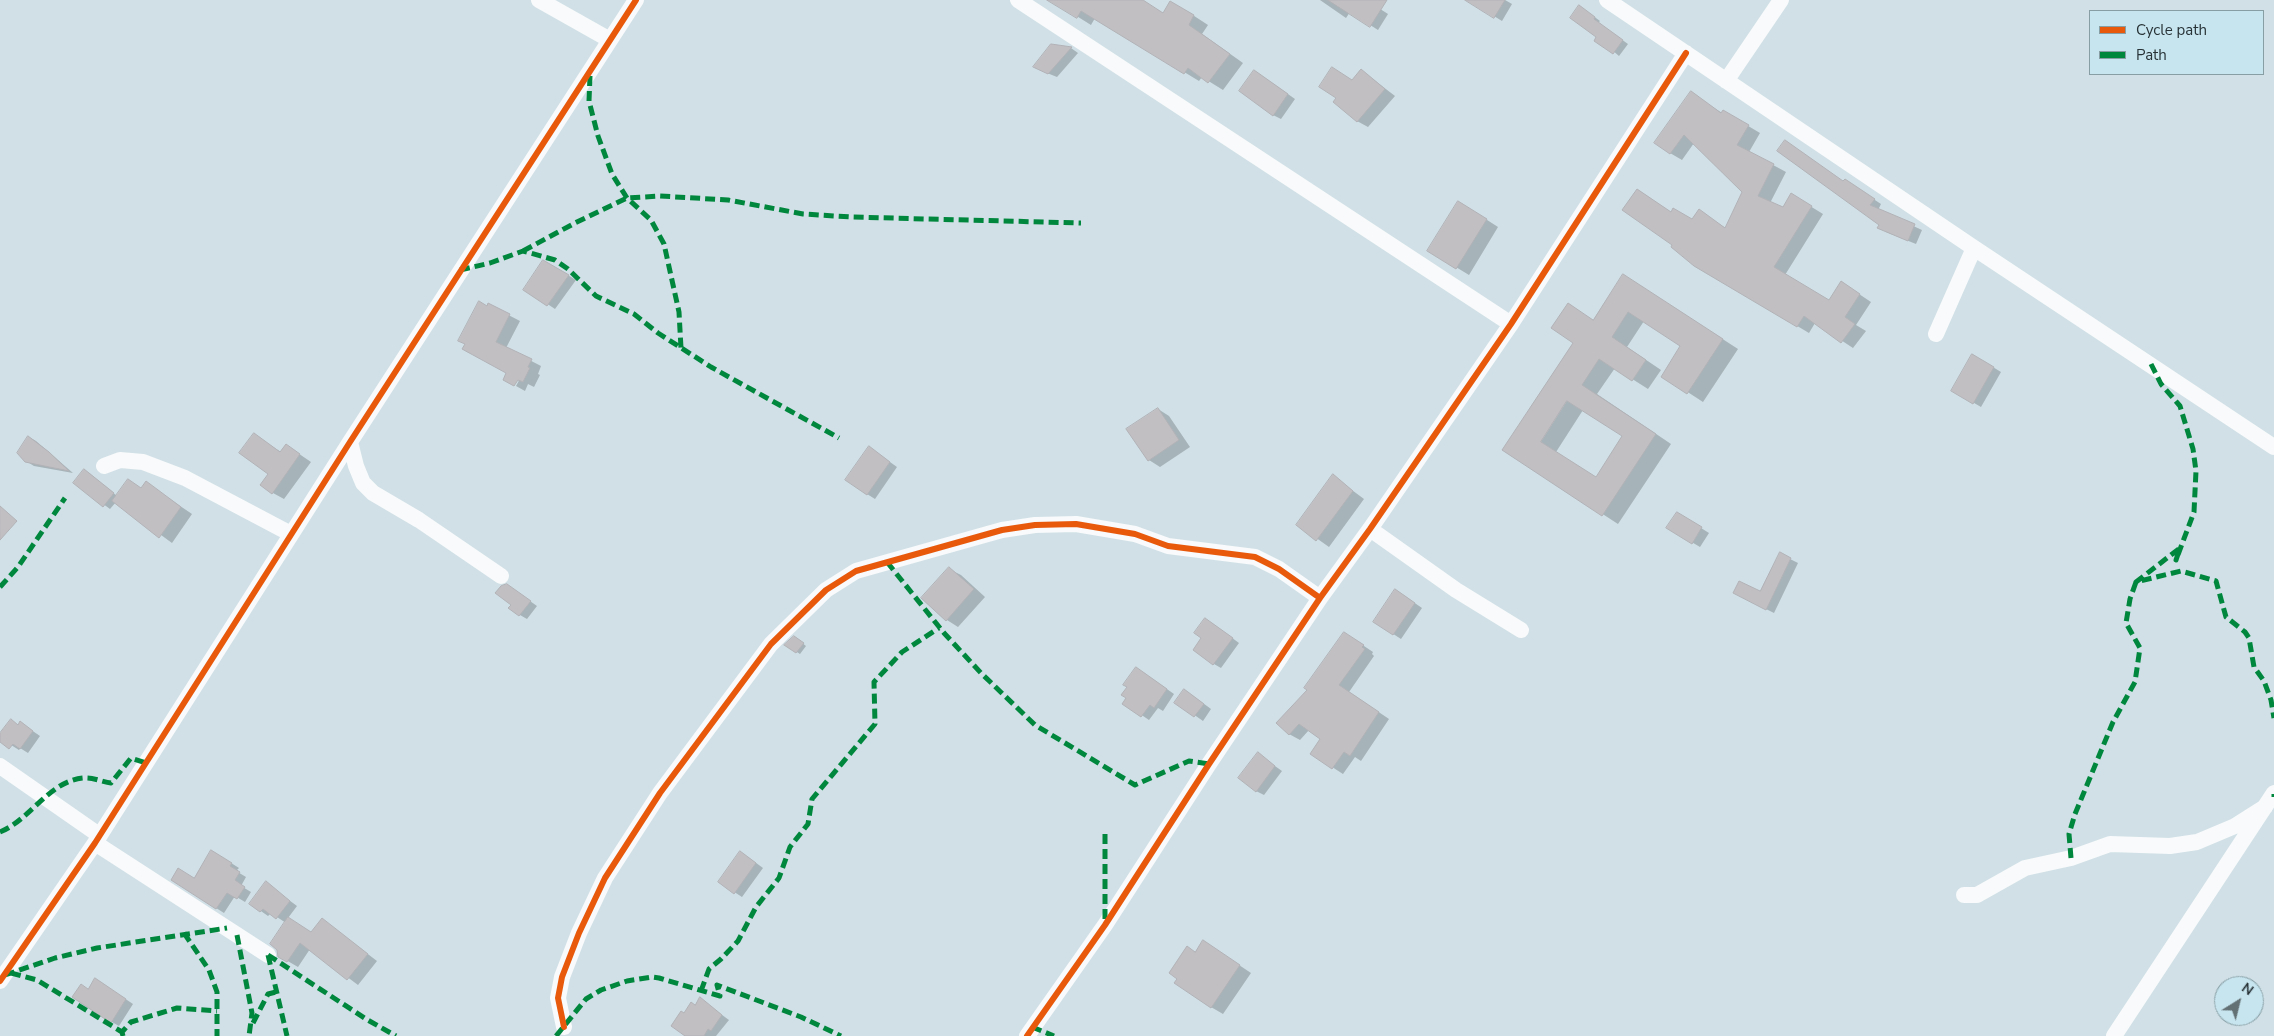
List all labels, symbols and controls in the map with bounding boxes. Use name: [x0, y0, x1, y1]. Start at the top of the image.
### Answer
legend: [2089, 10, 2264, 75]
text: Cycle path: [2136, 20, 2207, 40]
text: Path: [2136, 45, 2167, 65]
north arrow: [2214, 976, 2264, 1026]
text: N: [2238, 978, 2257, 1000]

